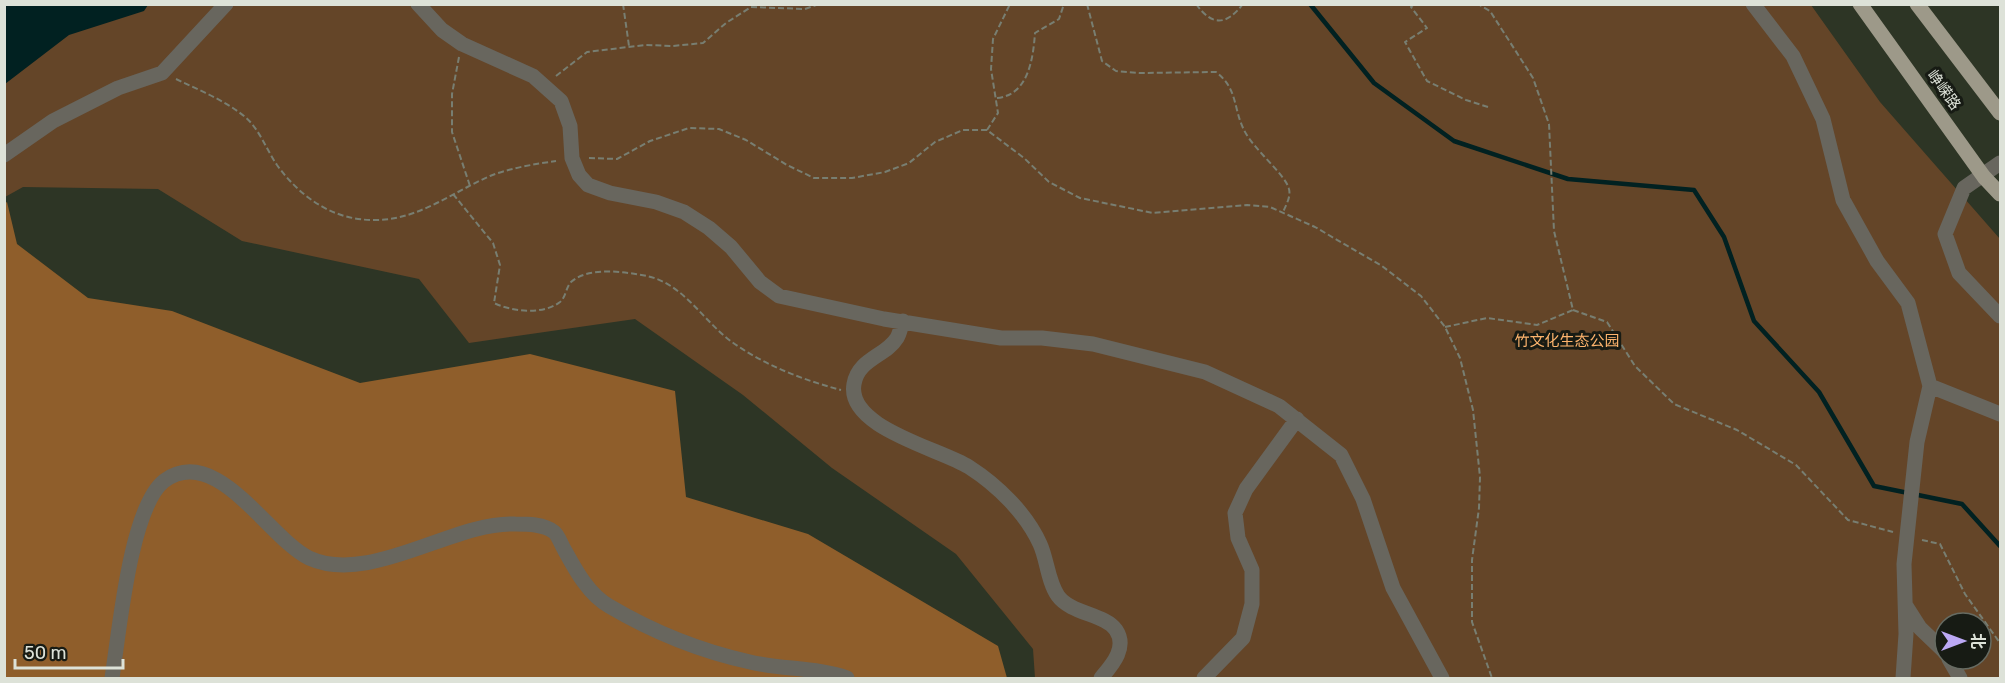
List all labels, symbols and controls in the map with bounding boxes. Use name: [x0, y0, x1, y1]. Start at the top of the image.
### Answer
street label: 峥嵘路: [1923, 67, 1965, 113]
park label: 竹文化生态公园: [1514, 332, 1620, 350]
north arrow: [1933, 611, 1993, 671]
scale bar: [15, 632, 123, 670]
text: 北: [1968, 633, 1987, 649]
text: 50 m: [24, 642, 67, 664]

